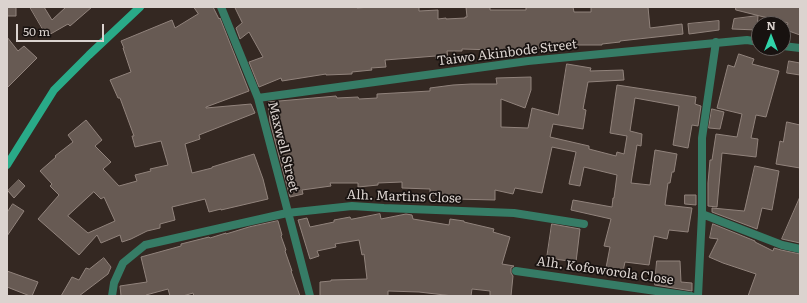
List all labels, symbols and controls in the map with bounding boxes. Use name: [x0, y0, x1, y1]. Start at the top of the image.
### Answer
scale bar: [18, 16, 106, 42]
north arrow: [751, 16, 791, 56]
text: N: [766, 17, 776, 33]
text: 50 m: [23, 22, 50, 40]
street label: Taiwo Akinbode Street: [436, 37, 578, 69]
street label: Maxwell Street: [264, 100, 302, 194]
street label: Alh. Martins Close: [346, 187, 462, 207]
street label: Alh. Kofoworola Close: [536, 254, 674, 288]

